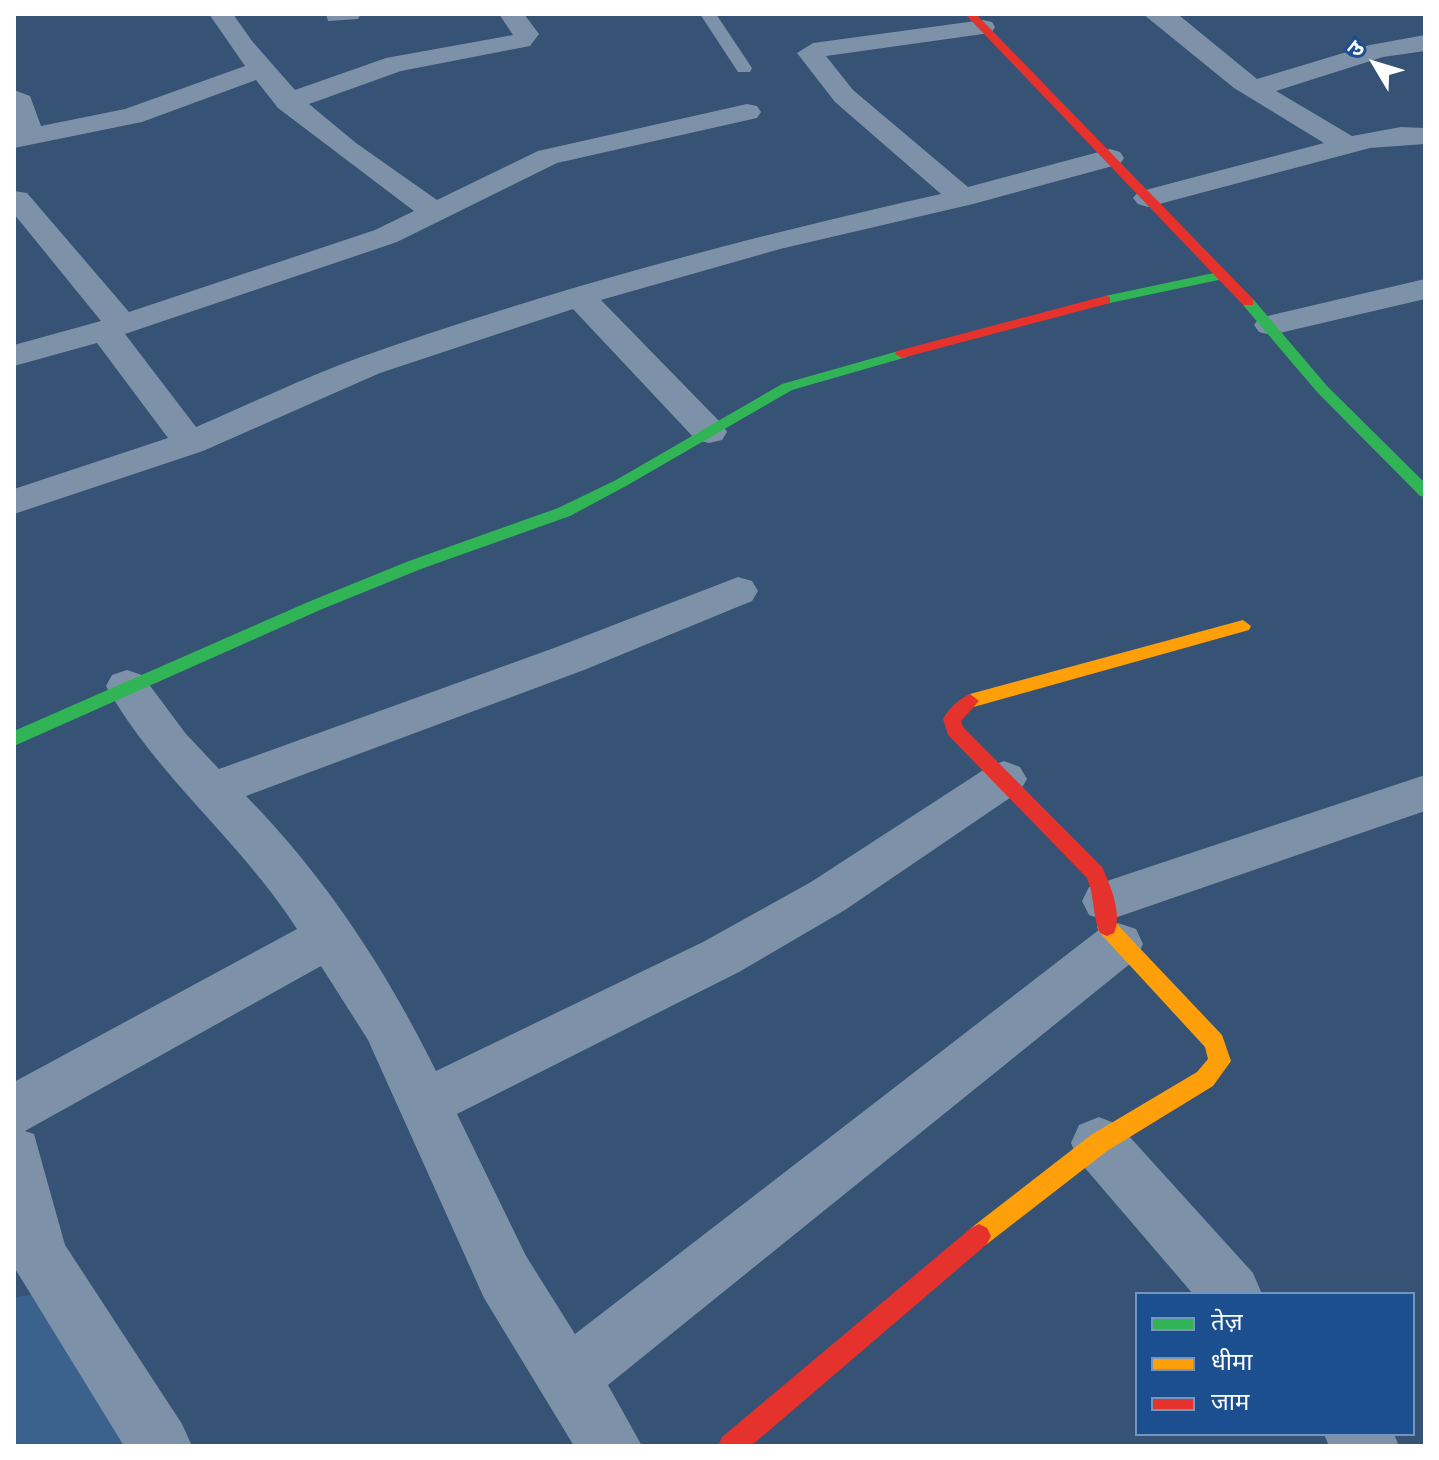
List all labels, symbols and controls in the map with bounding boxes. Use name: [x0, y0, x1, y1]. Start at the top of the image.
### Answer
north arrow: [1335, 24, 1415, 104]
text: उ: [1341, 36, 1370, 62]
legend: [1135, 1292, 1415, 1436]
text: तेज़: [1211, 1308, 1243, 1336]
text: धीमा: [1211, 1348, 1253, 1376]
text: जाम: [1211, 1388, 1249, 1416]

